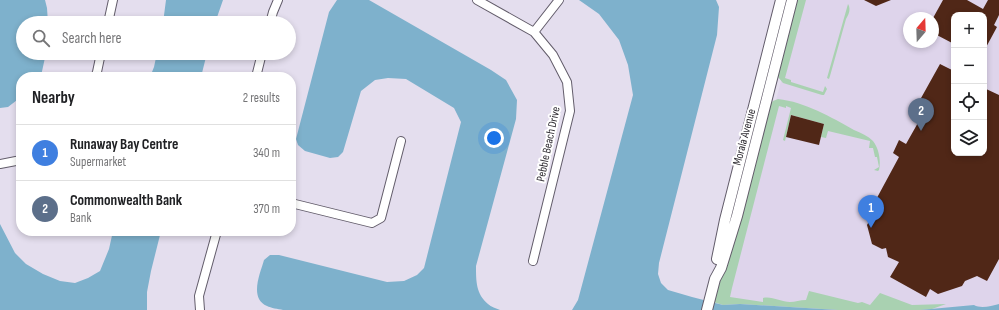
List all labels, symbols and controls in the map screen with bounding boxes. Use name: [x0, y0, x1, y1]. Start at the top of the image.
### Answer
north arrow: [903, 12, 939, 48]
map controls: [951, 12, 987, 156]
button: +: [951, 12, 987, 48]
search box: [16, 16, 296, 60]
icon: search: [30, 27, 52, 49]
text: Search here: [62, 29, 122, 48]
button: −: [951, 48, 987, 84]
button: locate: [951, 84, 987, 120]
text: Nearby: [32, 88, 75, 108]
text: 2 results: [243, 90, 280, 106]
pin: 2: [908, 98, 934, 131]
street label: Pebble Beach Drive: [533, 105, 564, 183]
street label: Morala Avenue: [730, 107, 759, 167]
button: layers: [951, 120, 987, 156]
your location: [484, 128, 504, 148]
text: Runaway Bay Centre: [70, 135, 178, 154]
text: 1: [42, 145, 48, 161]
text: 340 m: [253, 145, 280, 161]
text: Supermarket: [70, 154, 126, 170]
text: Commonwealth Bank: [70, 191, 182, 210]
pin: 1: [858, 195, 884, 228]
text: 2: [42, 201, 48, 217]
text: 370 m: [253, 201, 280, 217]
text: Bank: [70, 210, 91, 226]

